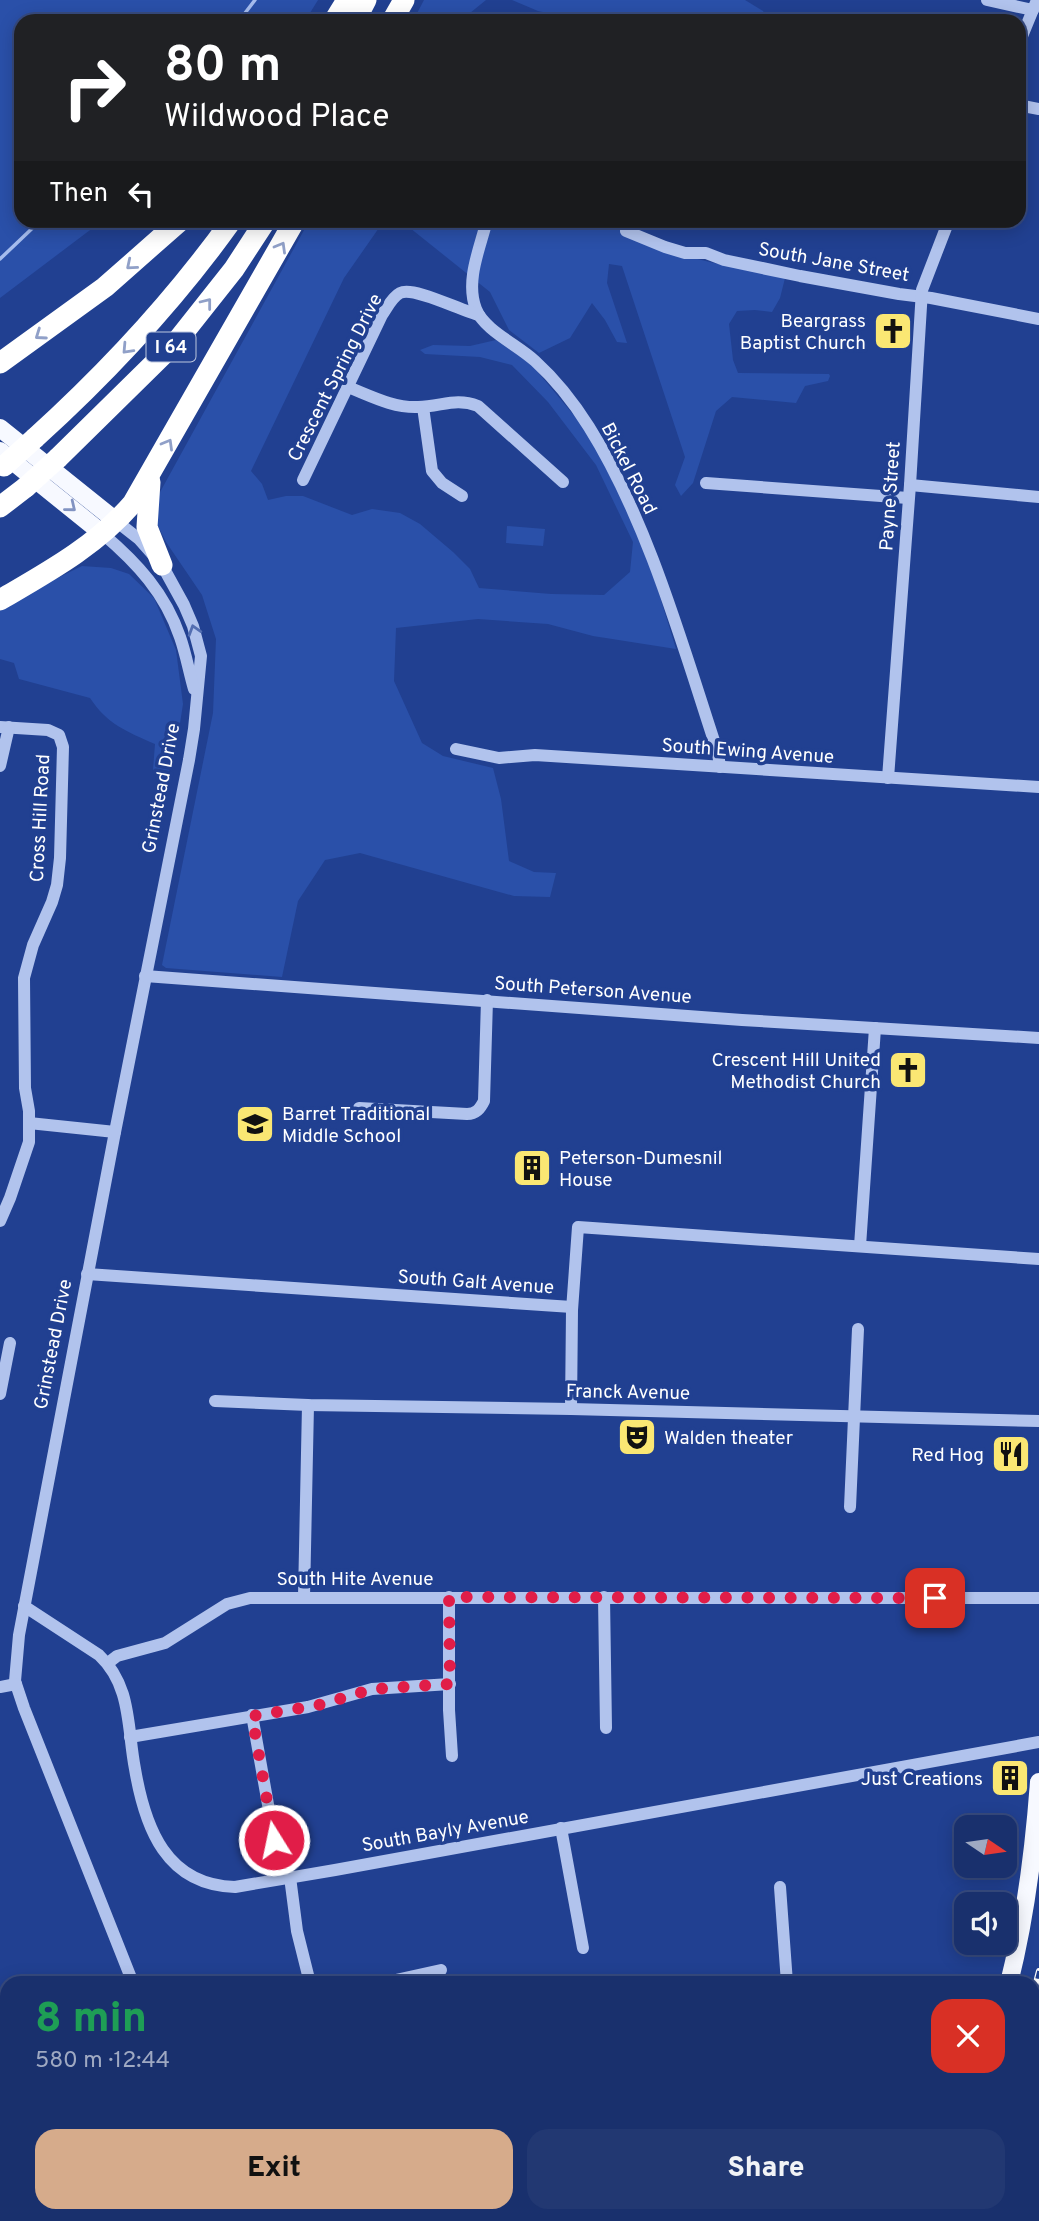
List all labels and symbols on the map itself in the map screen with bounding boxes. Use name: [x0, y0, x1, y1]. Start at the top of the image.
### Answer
street label: South Jane Street: [756, 238, 911, 288]
one-way arrow: [273, 241, 286, 254]
one-way arrow: [127, 257, 140, 269]
street label: Crescent Spring Drive: [283, 290, 389, 466]
one-way arrow: [198, 298, 211, 310]
place label: Beargrass Baptist Church: [740, 310, 866, 356]
church icon: Beargrass Baptist Church: [872, 310, 914, 352]
one-way arrow: [35, 326, 48, 339]
road number: I 64: [146, 332, 196, 362]
one-way arrow: [123, 341, 135, 354]
street label: Bickel Road: [595, 419, 662, 519]
one-way arrow: [160, 439, 173, 452]
street label: Payne Street: [875, 441, 907, 552]
one-way arrow: [63, 499, 75, 512]
one-way arrow: [187, 625, 202, 637]
street label: Grinstead Drive: [138, 721, 186, 856]
street label: South Ewing Avenue: [661, 734, 835, 770]
street label: Cross Hill Road: [26, 753, 56, 883]
street label: South Peterson Avenue: [493, 972, 693, 1010]
place label: Crescent Hill United Methodist Church: [712, 1049, 881, 1095]
church icon: Crescent Hill United Methodist Church: [887, 1049, 929, 1091]
school or university icon: Barret Traditional Middle School: [234, 1103, 276, 1145]
place label: Barret Traditional Middle School: [282, 1103, 430, 1149]
building icon: Peterson-Dumesnil House: [511, 1147, 553, 1189]
place label: Peterson-Dumesnil House: [559, 1147, 723, 1193]
street label: South Galt Avenue: [397, 1266, 555, 1300]
street label: Grinstead Drive: [30, 1277, 78, 1412]
street label: Franck Avenue: [566, 1380, 690, 1406]
theatre icon: Walden theater: [616, 1416, 658, 1458]
place label: Walden theater: [664, 1427, 794, 1451]
restaurant icon: Red Hog: [990, 1433, 1032, 1475]
place label: Red Hog: [911, 1444, 984, 1468]
street label: South Hite Avenue: [277, 1568, 433, 1592]
pin: [905, 1568, 965, 1628]
building icon: Just Creations: [989, 1757, 1031, 1799]
place label: Just Creations: [861, 1768, 983, 1792]
position arrow: [237, 1803, 311, 1877]
street label: South Bayly Avenue: [360, 1805, 531, 1858]
north arrow: [954, 1815, 1017, 1878]

